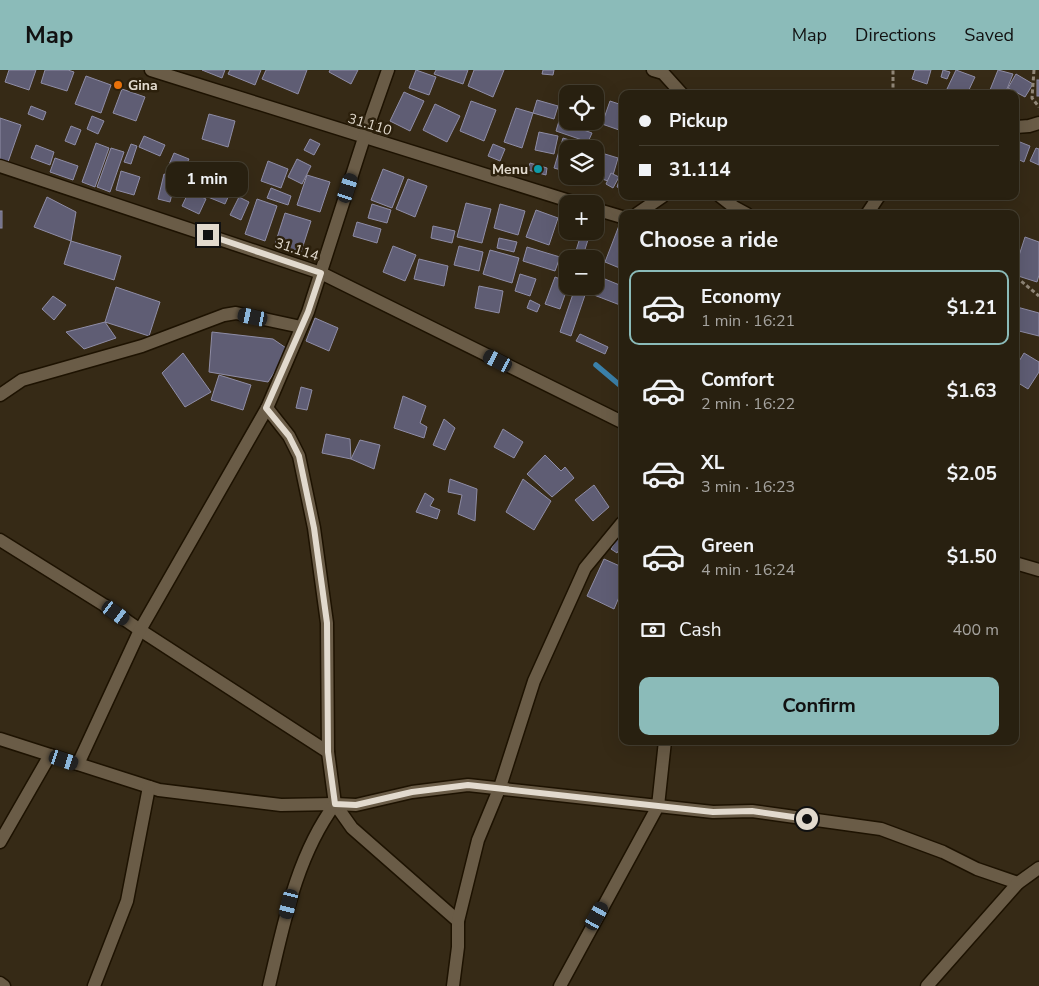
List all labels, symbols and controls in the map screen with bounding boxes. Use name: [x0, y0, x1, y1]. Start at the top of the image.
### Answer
text: Map: [25, 19, 73, 51]
text: Map: [792, 23, 827, 47]
text: Directions: [855, 23, 936, 47]
text: Saved: [964, 23, 1014, 47]
place label: Gina: [128, 76, 158, 95]
marker: Gina: [112, 79, 124, 91]
map controls: [559, 85, 604, 295]
button: locate: [559, 85, 604, 130]
text: Pickup: [669, 108, 728, 134]
street label: 31.110: [345, 109, 394, 140]
button: layers: [559, 140, 604, 185]
text: 31.114: [669, 157, 731, 183]
place label: Menu: [492, 160, 528, 179]
callout: 1 min: [167, 162, 249, 198]
marker: Menu: [532, 163, 544, 175]
text: 1 min: [186, 168, 228, 190]
car: [336, 171, 359, 205]
button: +: [559, 195, 604, 240]
route end: [197, 224, 219, 246]
text: Choose a ride: [639, 225, 778, 255]
street label: 31.114: [272, 233, 321, 265]
button: −: [559, 250, 604, 295]
text: Economy: [701, 284, 781, 310]
icon: car: [641, 285, 686, 330]
text: $1.21: [947, 295, 997, 321]
car: [236, 307, 269, 327]
text: 1 min · 16:21: [701, 310, 795, 332]
car: [481, 348, 514, 374]
text: Comfort: [701, 367, 774, 393]
icon: car: [641, 368, 686, 413]
text: $1.63: [947, 378, 997, 404]
text: 2 min · 16:22: [701, 393, 795, 415]
text: XL: [701, 450, 724, 476]
icon: car: [641, 451, 686, 496]
text: $2.05: [947, 461, 997, 487]
text: 3 min · 16:23: [701, 476, 795, 498]
text: Green: [701, 533, 754, 559]
icon: car: [641, 534, 686, 579]
text: $1.50: [947, 544, 997, 570]
text: 4 min · 16:24: [701, 559, 795, 581]
car: [99, 598, 132, 628]
icon: cash: [639, 616, 667, 644]
text: Cash: [679, 617, 721, 643]
text: 400 m: [952, 619, 999, 641]
button: Confirm: [639, 677, 999, 735]
car: [47, 748, 80, 772]
route start: [796, 808, 818, 830]
car: [278, 888, 299, 920]
car: [583, 899, 610, 933]

